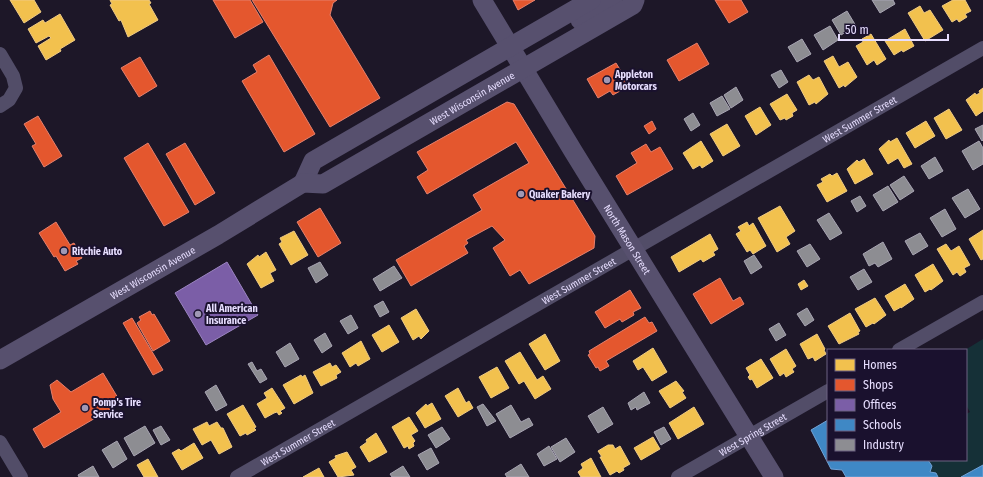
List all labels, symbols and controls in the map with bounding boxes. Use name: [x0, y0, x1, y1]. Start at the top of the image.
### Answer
scale bar: [839, 16, 948, 42]
text: 50 m: [845, 23, 869, 37]
place label: Appleton Motorcars: [614, 69, 657, 93]
street label: West Wisconsin Avenue: [428, 70, 517, 128]
marker: Appleton Motorcars: [602, 75, 612, 85]
street label: West Summer Street: [821, 94, 900, 146]
marker: Quaker Bakery: [516, 189, 526, 199]
place label: Quaker Bakery: [529, 189, 590, 201]
street label: North Mason Street: [601, 203, 653, 277]
street label: West Wisconsin Avenue: [109, 244, 198, 302]
marker: Ritchie Auto: [59, 246, 69, 256]
place label: Ritchie Auto: [72, 246, 123, 258]
street label: West Summer Street: [540, 255, 619, 307]
place label: All American Insurance: [205, 303, 258, 327]
marker: All American Insurance: [193, 309, 203, 319]
legend: [827, 349, 967, 461]
text: Homes: [863, 358, 897, 372]
text: Shops: [863, 378, 893, 392]
place label: Pomp's Tire Service: [93, 397, 141, 421]
text: Offices: [863, 398, 896, 412]
marker: Pomp's Tire Service: [80, 403, 90, 413]
street label: West Spring Street: [717, 411, 790, 459]
street label: West Summer Street: [259, 417, 338, 469]
text: Schools: [863, 418, 901, 432]
text: Industry: [863, 438, 904, 452]

